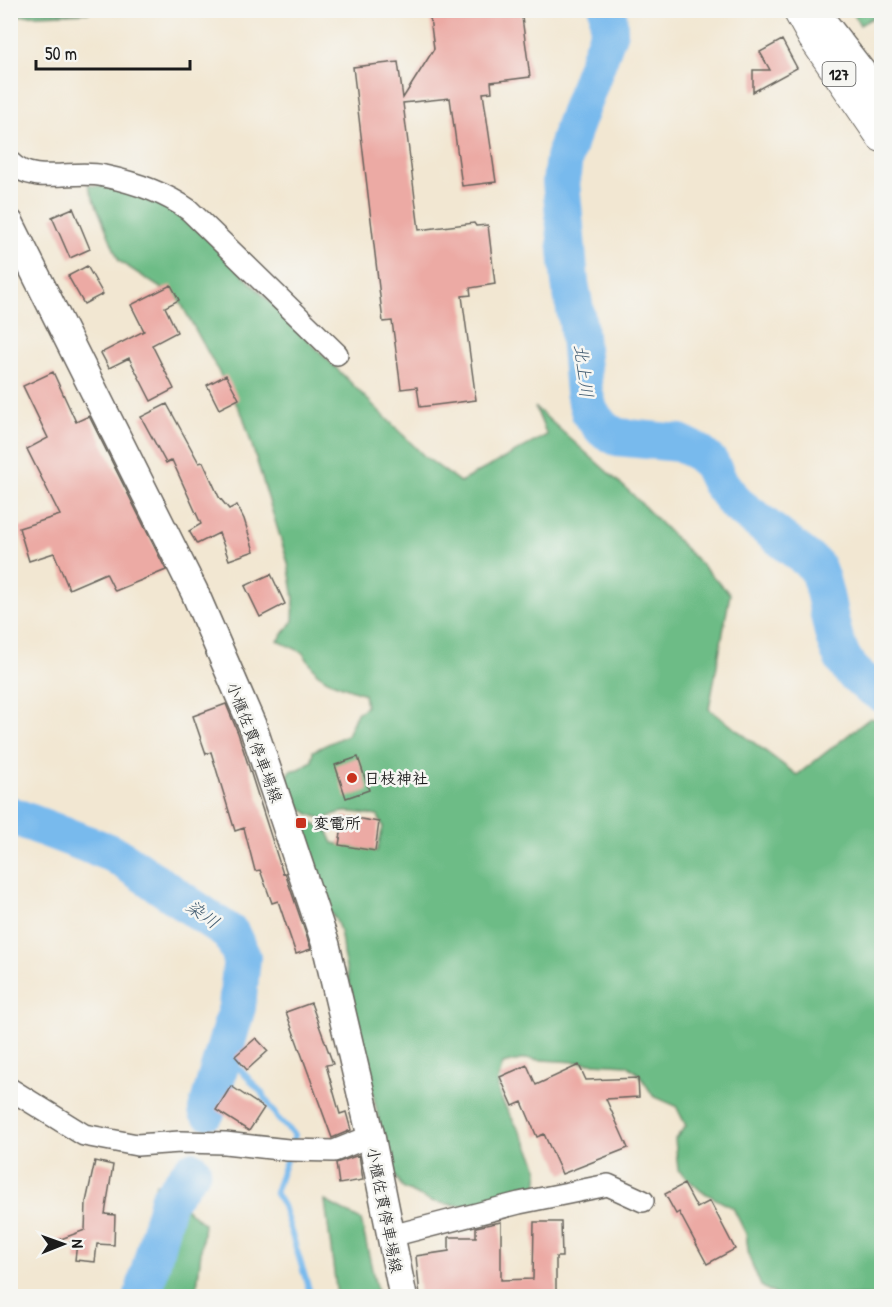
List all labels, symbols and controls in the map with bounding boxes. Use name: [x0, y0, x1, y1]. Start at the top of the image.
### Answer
scale bar: [36, 33, 190, 71]
text: 50 m: [45, 41, 77, 66]
road number: 127: [822, 62, 856, 86]
water label: 北上川: [568, 343, 600, 399]
street label: 小櫃佐貫停車場線: [222, 678, 288, 806]
place label: 日枝神社: [364, 767, 428, 789]
marker: 日枝神社: [345, 771, 359, 785]
place label: 変電所: [313, 812, 361, 834]
marker: 変電所: [294, 816, 308, 830]
water label: 染川: [181, 893, 225, 935]
street label: 小櫃佐貫停車場線: [362, 1145, 408, 1275]
north arrow: [33, 1214, 93, 1274]
text: N: [67, 1239, 89, 1249]

